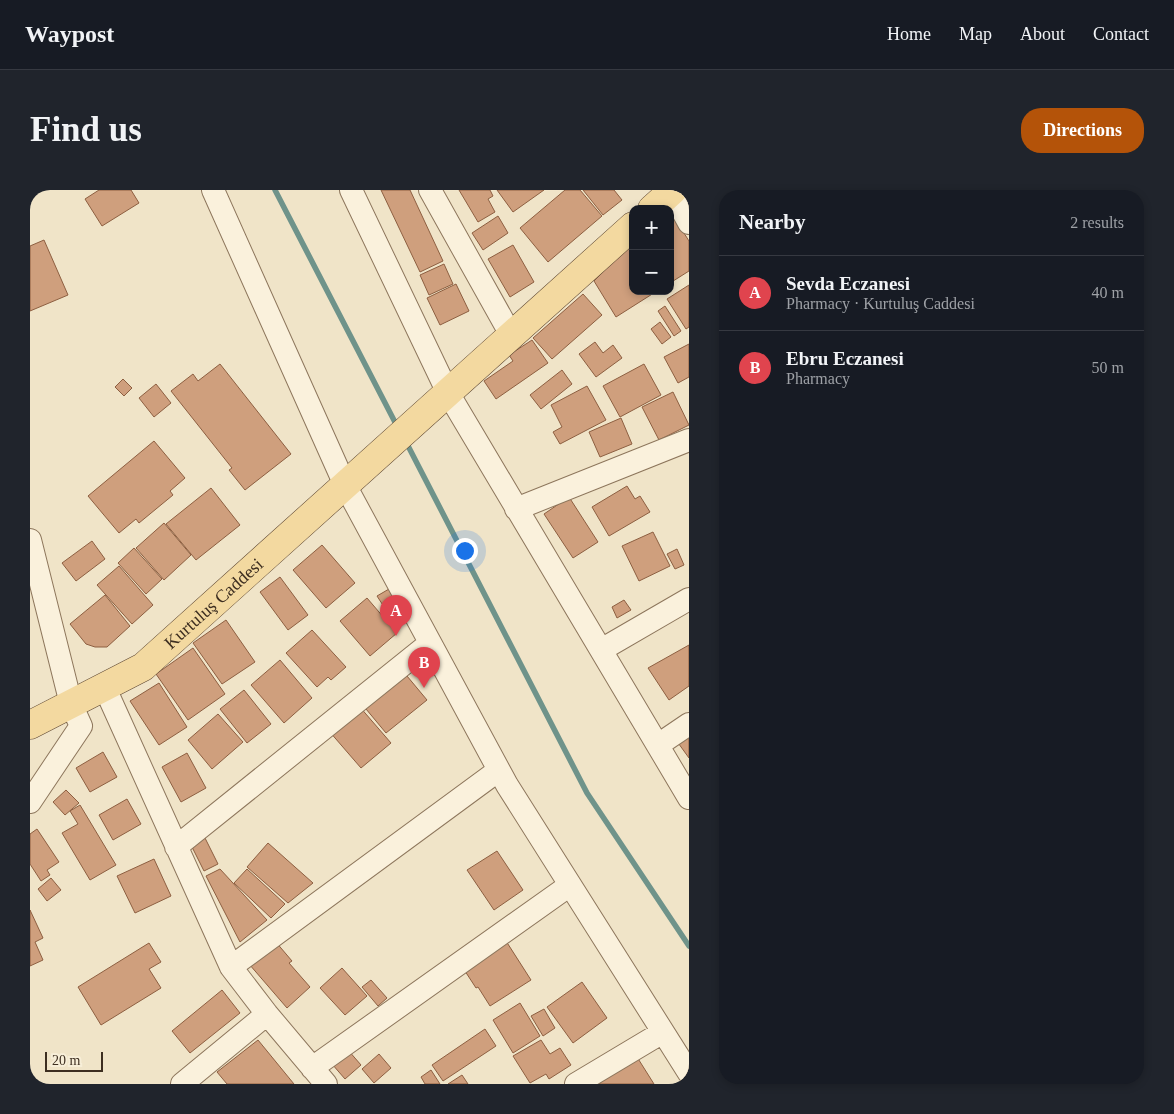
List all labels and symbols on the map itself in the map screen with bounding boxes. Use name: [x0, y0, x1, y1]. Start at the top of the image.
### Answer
your location: [452, 538, 478, 564]
street label: Kurtuluş Caddesi: [160, 554, 267, 653]
pin: A: [380, 595, 412, 636]
pin: B: [408, 647, 440, 688]
scale bar: [45, 1049, 102, 1072]

